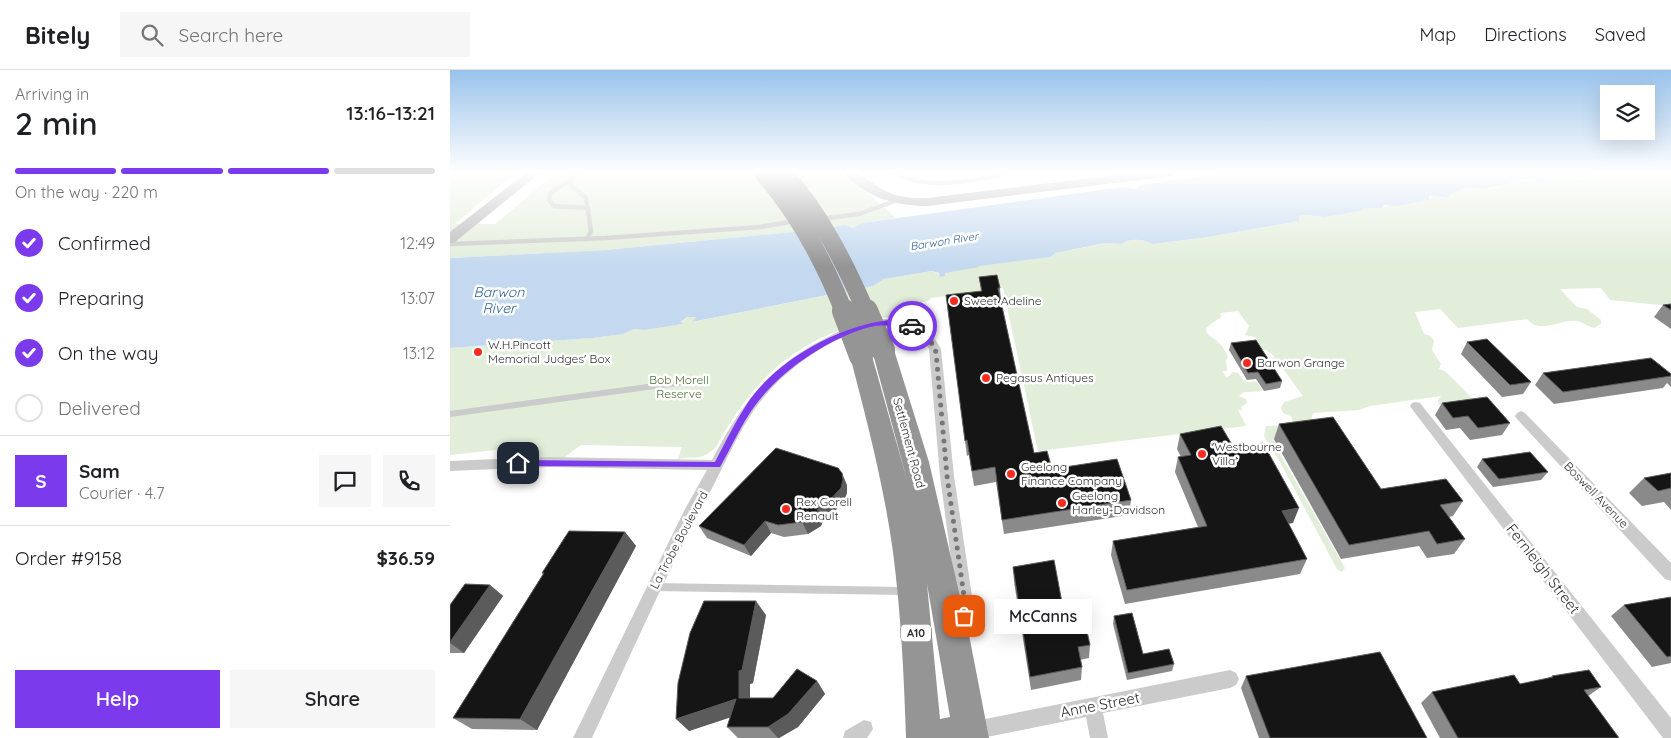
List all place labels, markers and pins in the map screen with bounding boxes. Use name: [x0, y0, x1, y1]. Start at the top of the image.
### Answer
place label: Sweet Adeline: [964, 293, 1042, 308]
marker: Sweet Adeline: [948, 295, 960, 307]
place label: W.H.Pincott Memorial Judges' Box: [488, 337, 611, 366]
marker: W.H.Pincott Memorial Judges' Box: [472, 346, 484, 358]
place label: Barwon Grange: [1257, 355, 1345, 370]
marker: Barwon Grange: [1241, 357, 1253, 369]
place label: Pegasus Antiques: [996, 370, 1094, 385]
marker: Pegasus Antiques: [980, 372, 992, 384]
place label: 'Westbourne Villa': [1212, 439, 1282, 468]
pin: [497, 442, 539, 484]
marker: 'Westbourne Villa': [1196, 448, 1208, 460]
place label: Geelong Finance Company: [1021, 459, 1122, 488]
marker: Geelong Finance Company: [1005, 468, 1017, 480]
place label: Geelong Harley-Davidson: [1072, 488, 1165, 517]
place label: Rex Gorell Renault: [796, 494, 852, 523]
marker: Geelong Harley-Davidson: [1056, 497, 1068, 509]
marker: Rex Gorell Renault: [780, 503, 792, 515]
pin: [943, 595, 985, 637]
callout: McCanns: [994, 598, 1092, 634]

